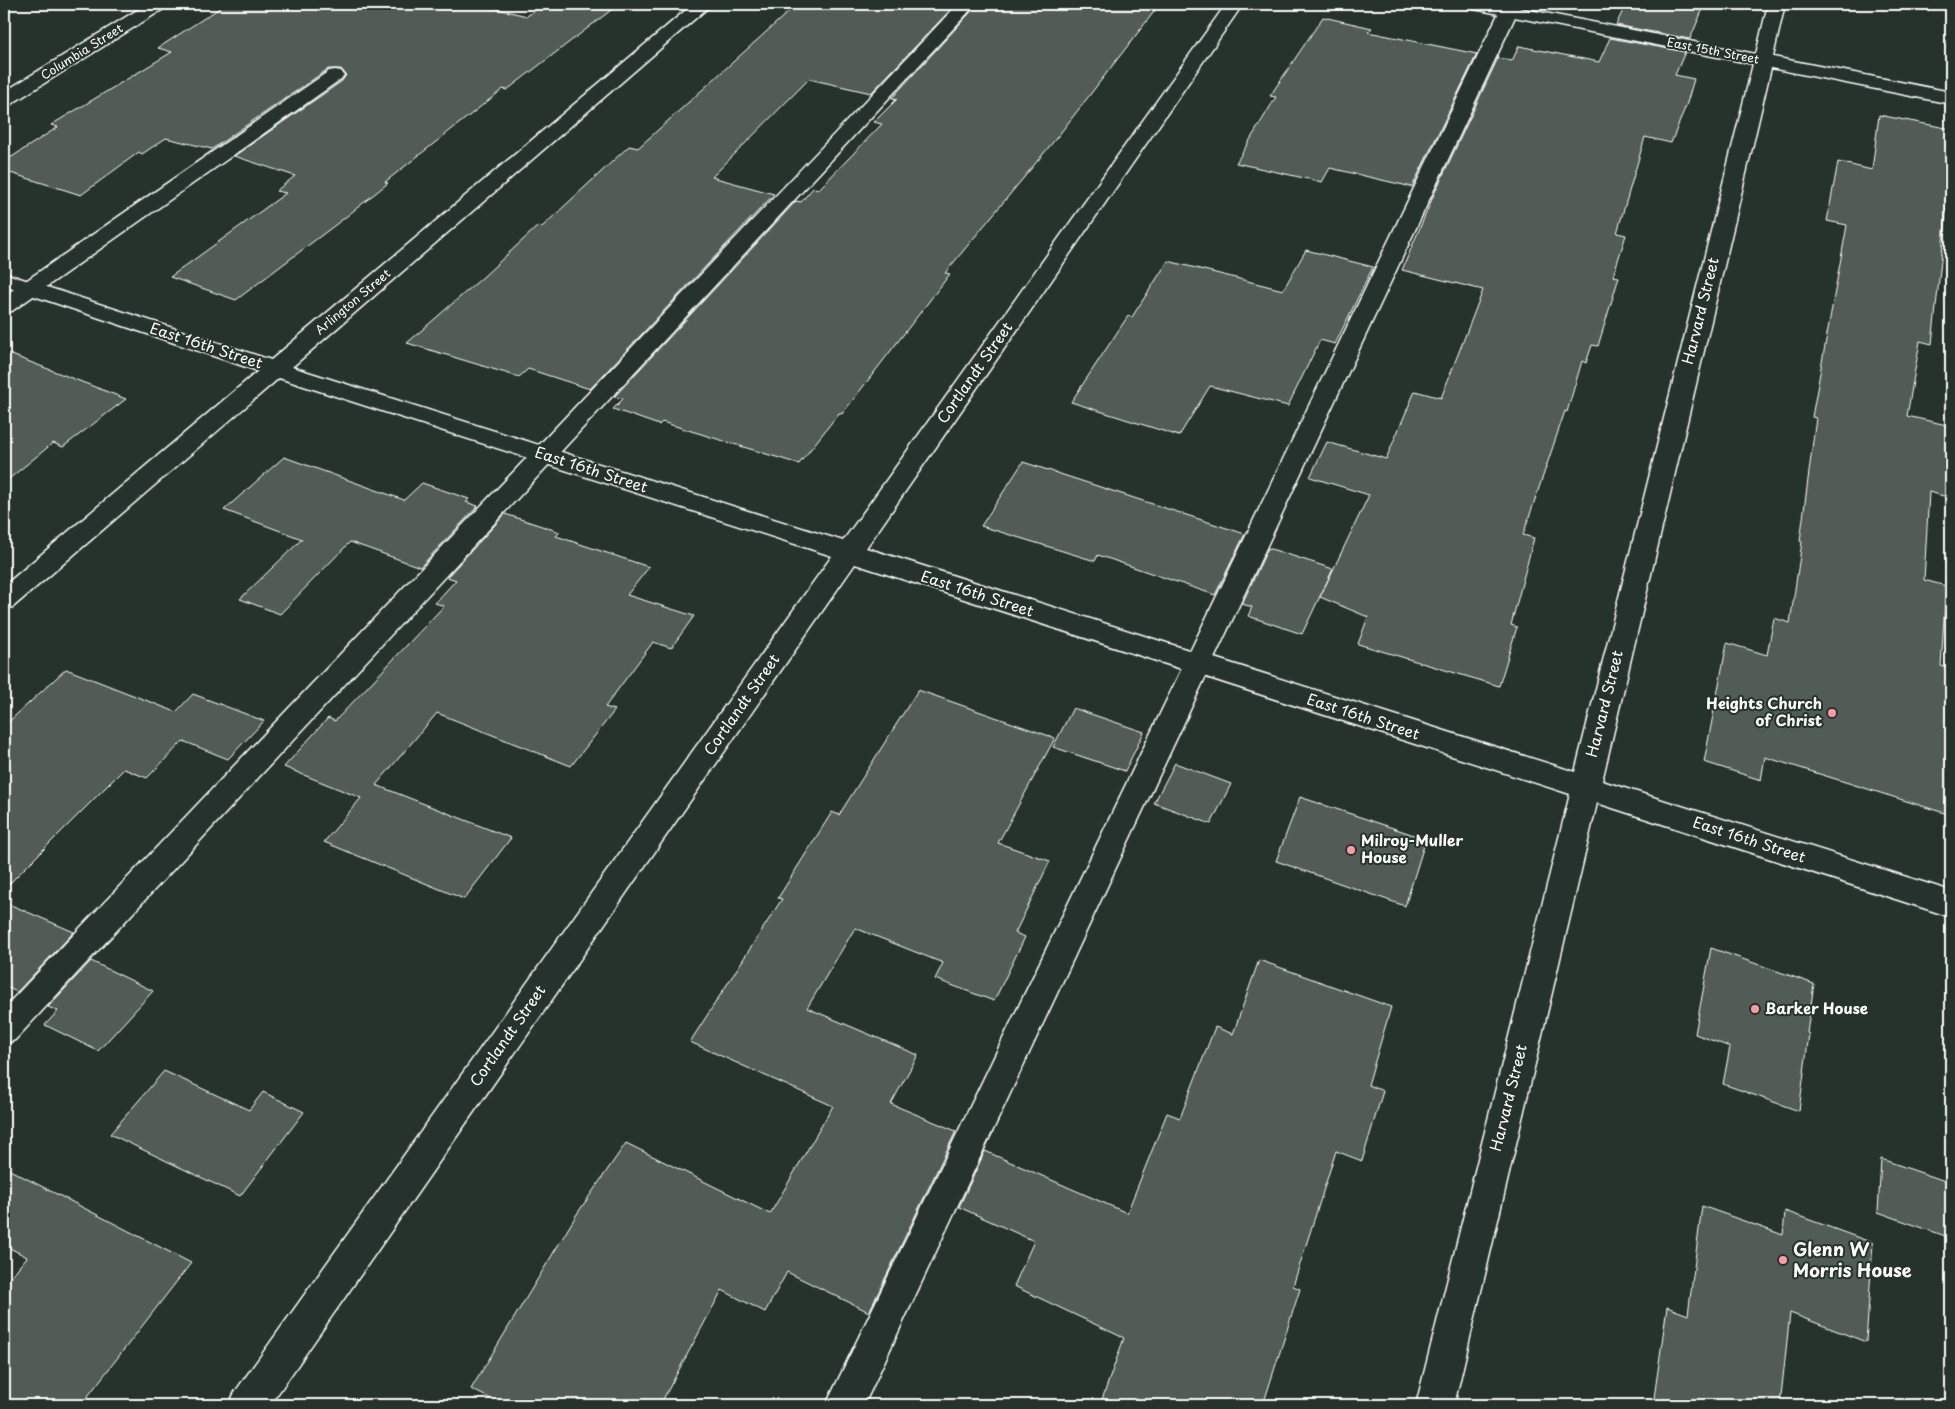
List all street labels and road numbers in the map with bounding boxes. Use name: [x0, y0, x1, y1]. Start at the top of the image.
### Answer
street label: Columbia Street: [37, 19, 126, 84]
street label: East 15th Street: [1666, 32, 1761, 68]
street label: Harvard Street: [1675, 255, 1724, 366]
street label: Arlington Street: [311, 264, 394, 338]
street label: East 16th Street: [147, 316, 266, 374]
street label: Cortlandt Street: [930, 317, 1017, 428]
street label: East 16th Street: [532, 440, 651, 498]
street label: East 16th Street: [918, 564, 1037, 622]
street label: Harvard Street: [1579, 648, 1628, 759]
street label: Cortlandt Street: [697, 649, 784, 760]
street label: East 16th Street: [1304, 687, 1423, 745]
street label: East 16th Street: [1690, 810, 1809, 868]
street label: Cortlandt Street: [463, 980, 550, 1091]
street label: Harvard Street: [1483, 1042, 1532, 1153]

